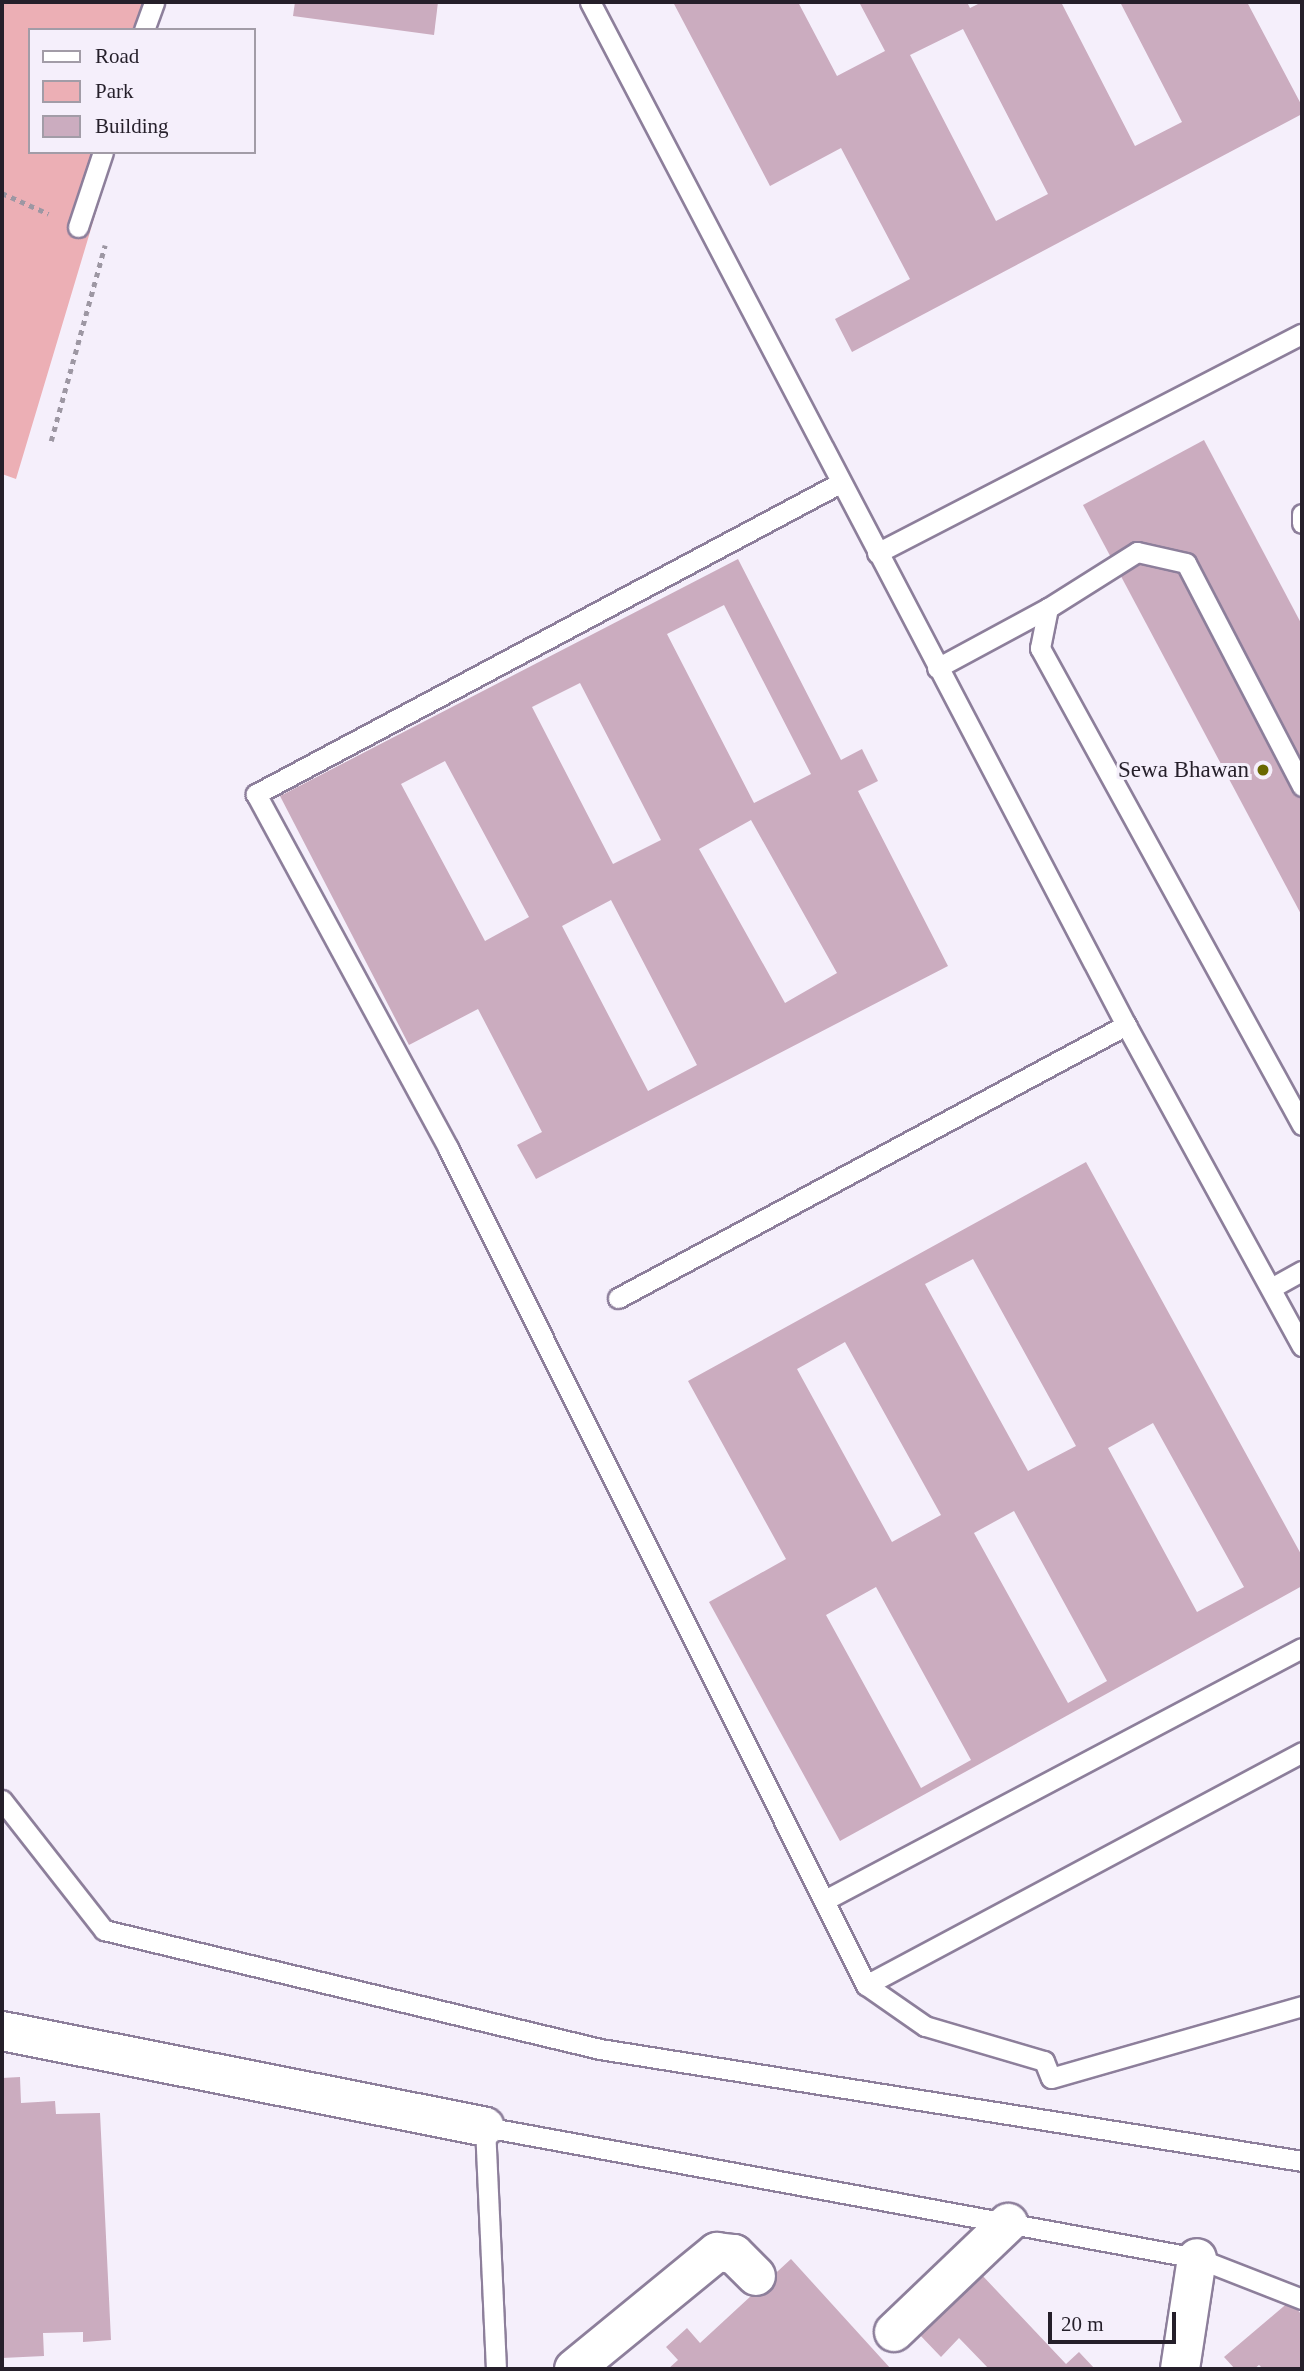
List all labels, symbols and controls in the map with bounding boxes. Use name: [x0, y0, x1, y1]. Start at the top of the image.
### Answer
legend: [28, 28, 256, 154]
text: Road: [95, 44, 139, 68]
text: Park: [95, 79, 134, 103]
text: Building: [95, 114, 169, 138]
place label: Sewa Bhawan: [1118, 756, 1249, 784]
marker: Sewa Bhawan: [1255, 762, 1271, 778]
scale bar: [1052, 2298, 1180, 2342]
text: 20 m: [1061, 2312, 1104, 2336]

